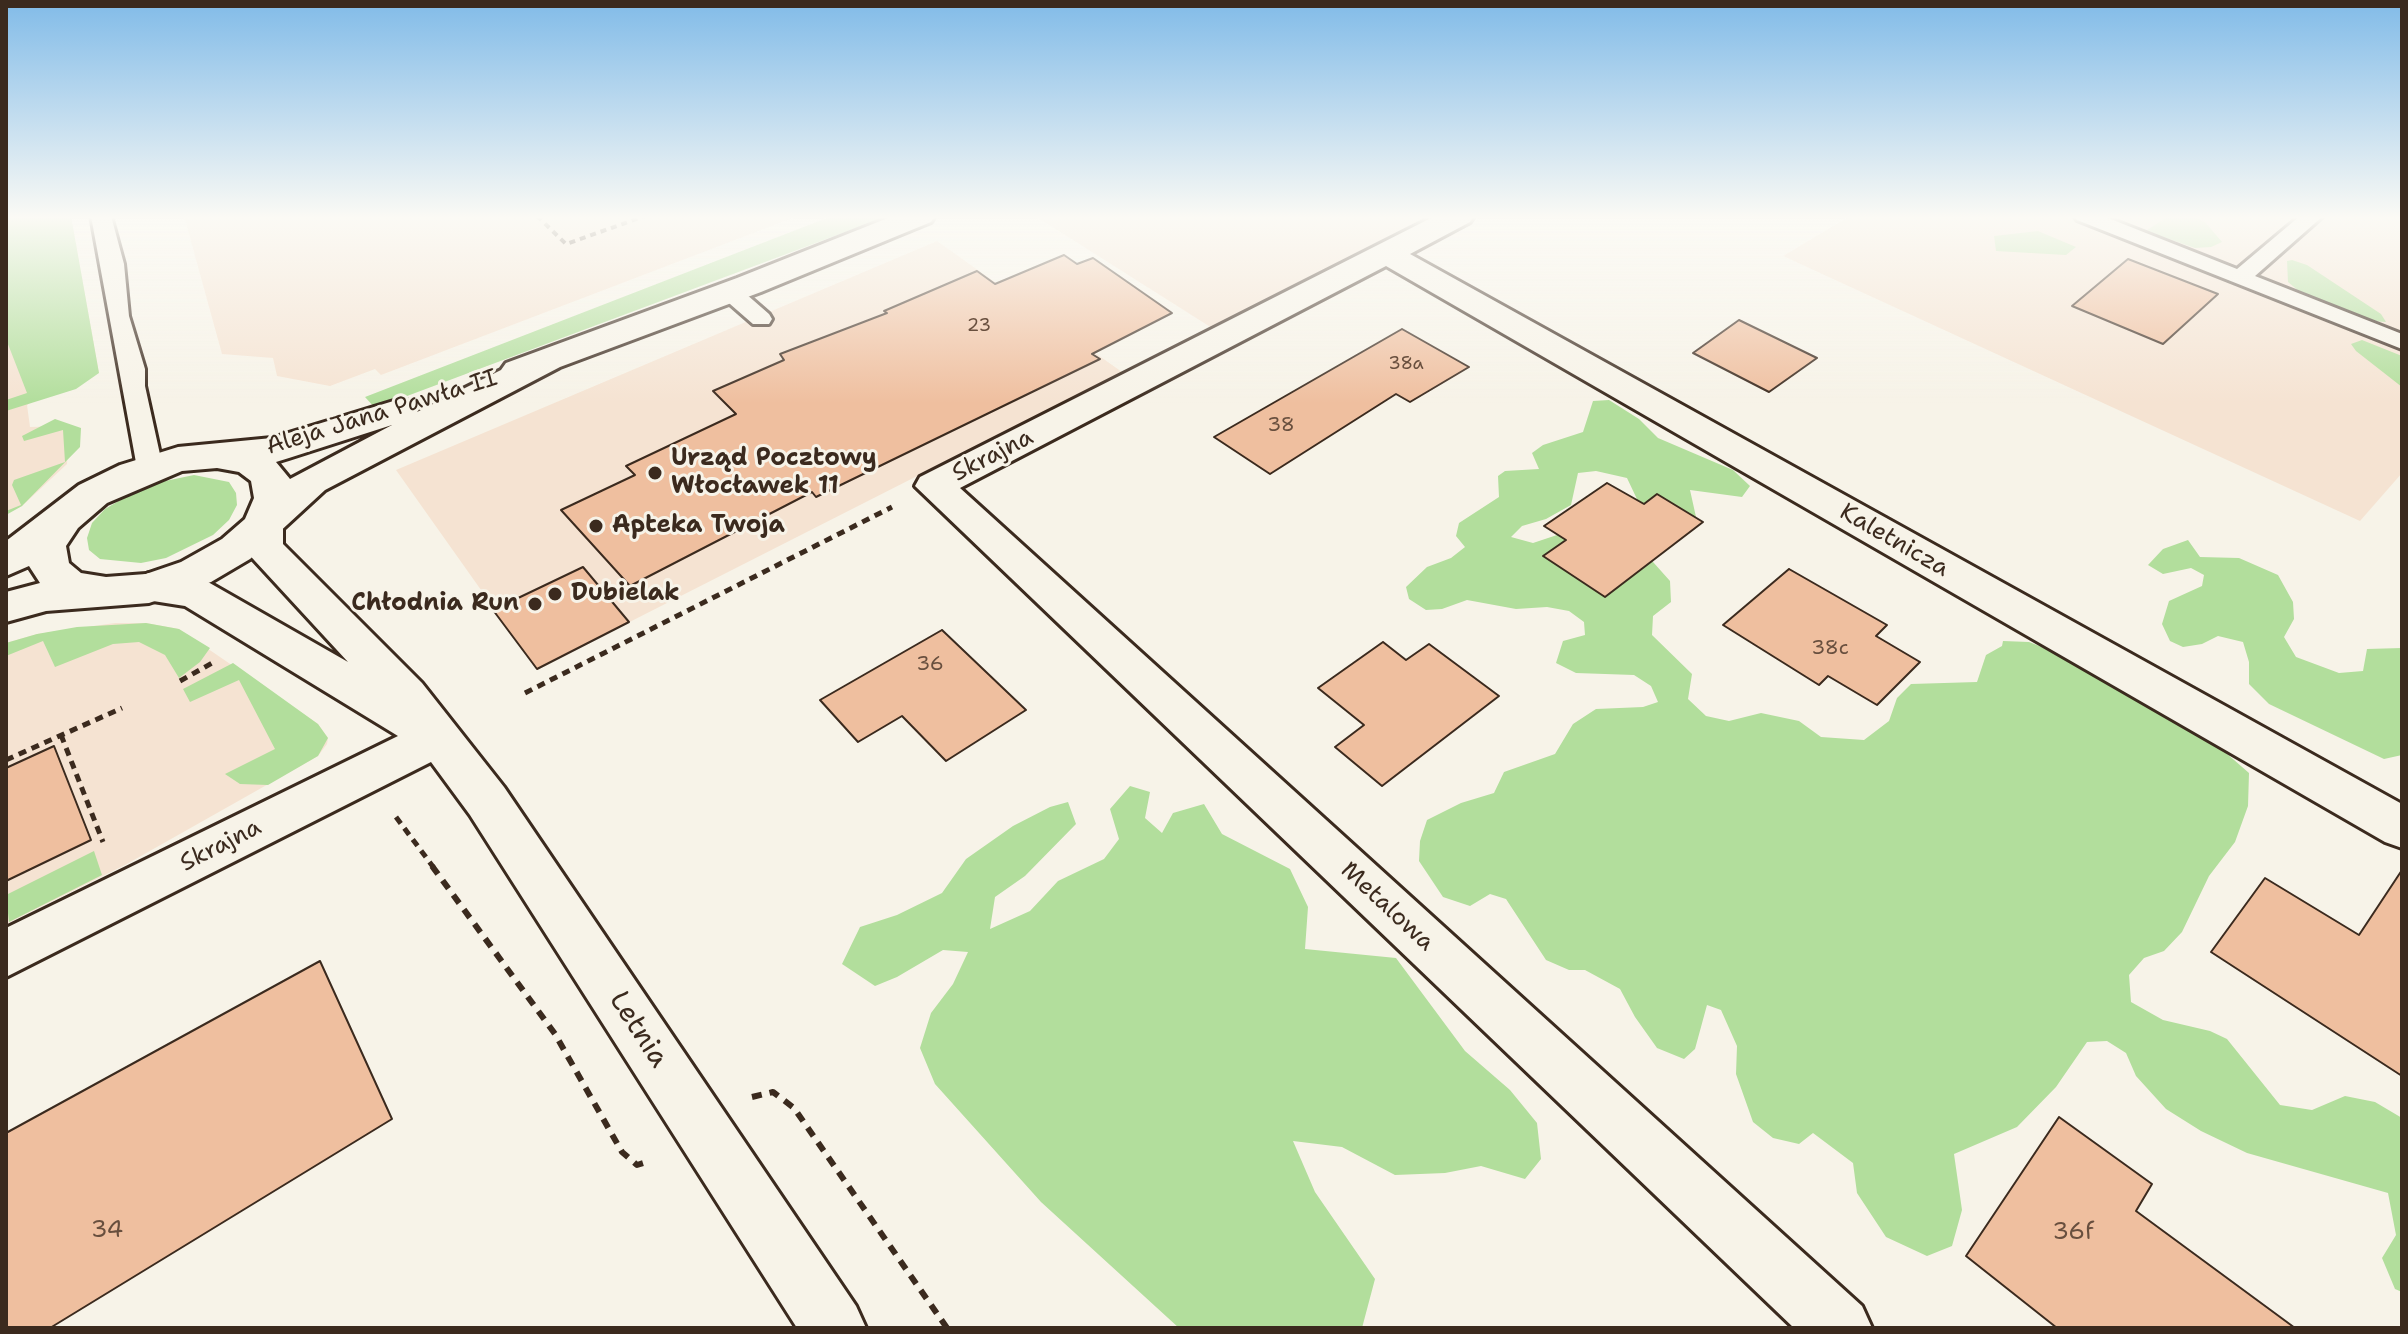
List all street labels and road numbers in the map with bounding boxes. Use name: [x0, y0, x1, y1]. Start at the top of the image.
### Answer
street label: Aleja Jana Pawła II: [263, 364, 501, 462]
street label: Skrajna: [948, 423, 1038, 489]
street label: Kaletnicza: [1834, 498, 1954, 584]
street label: Skrajna: [176, 813, 266, 879]
street label: Metalowa: [1334, 856, 1440, 958]
street label: Letnia: [601, 986, 675, 1074]

